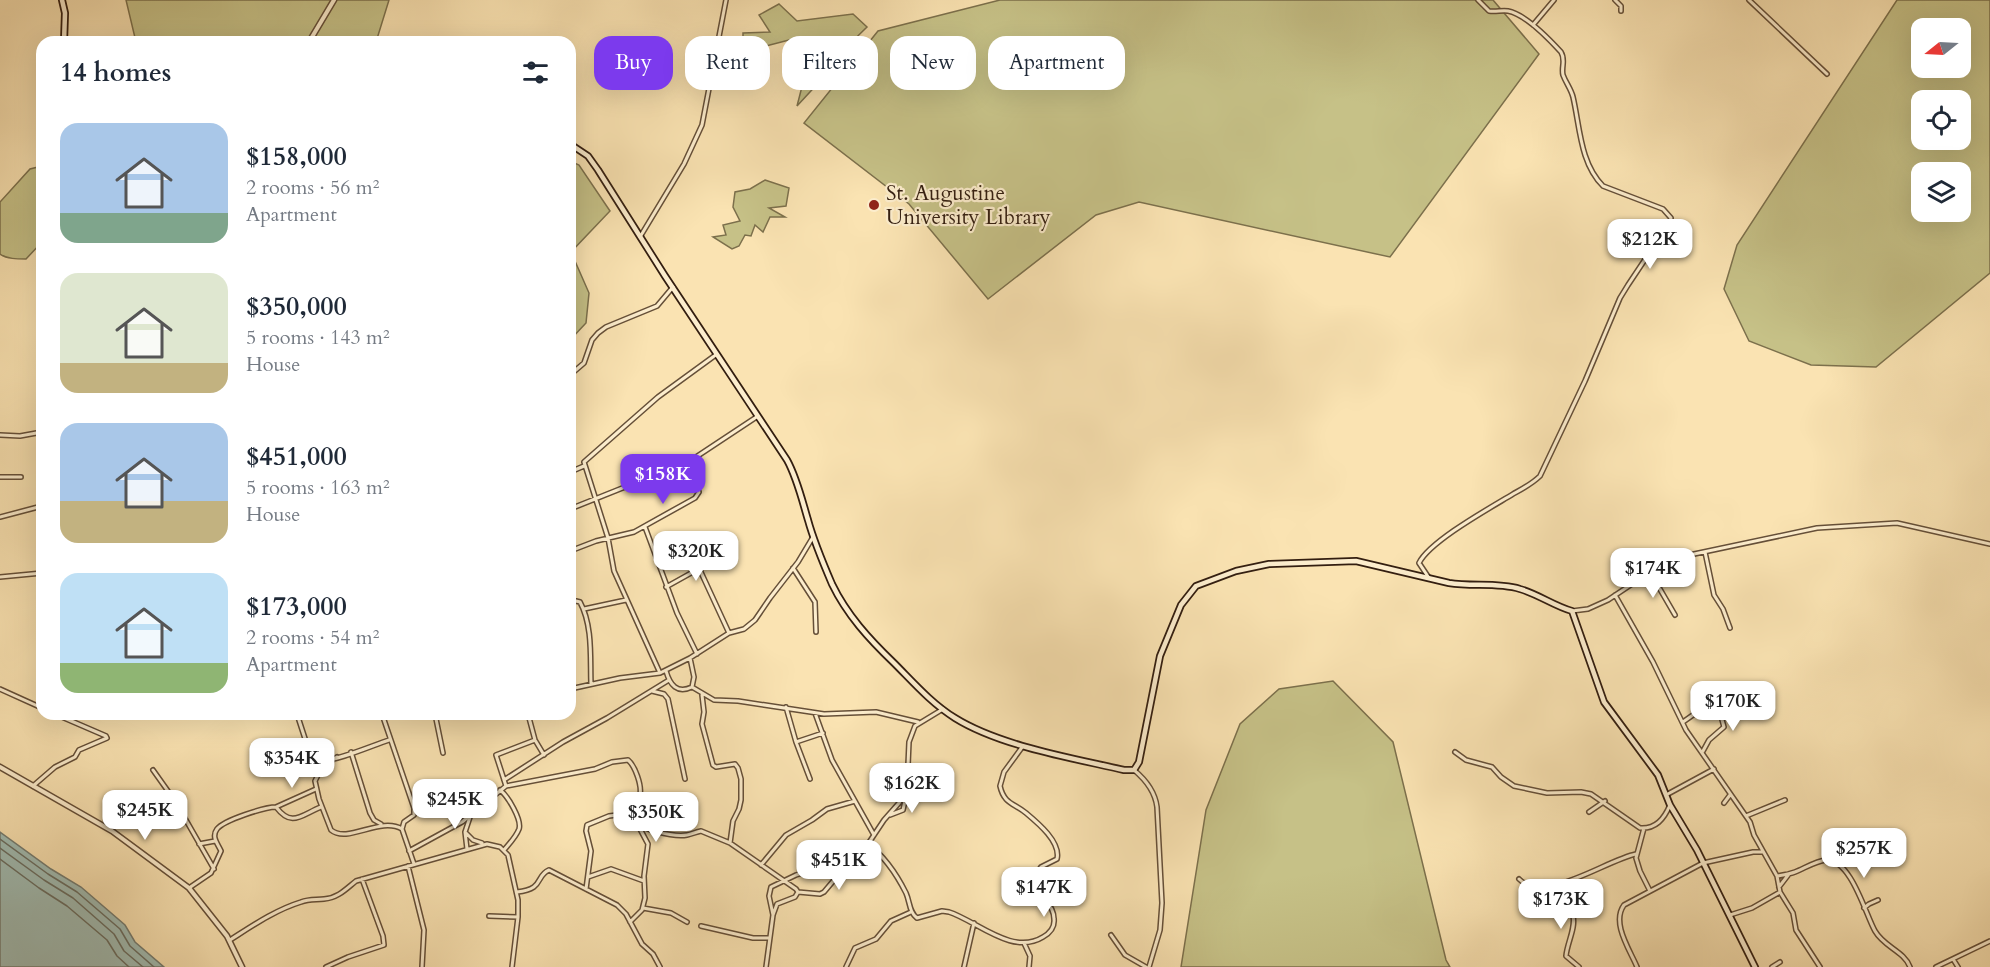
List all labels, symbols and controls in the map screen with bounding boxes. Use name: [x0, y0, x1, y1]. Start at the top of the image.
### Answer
north arrow: [1911, 18, 1971, 78]
map controls: [1911, 18, 1971, 222]
chip: Buy: [594, 36, 673, 90]
chip: Rent: [685, 36, 770, 90]
chip: Filters: [782, 36, 878, 90]
chip: New: [890, 36, 976, 90]
chip: Apartment: [988, 36, 1125, 90]
text: 14 homes: [60, 55, 171, 90]
icon: filters: [519, 56, 552, 89]
button: locate: [1911, 90, 1971, 150]
text: $158,000: [246, 139, 347, 174]
icon: home: [108, 147, 180, 219]
button: layers: [1911, 162, 1971, 222]
text: 2 rooms · 56 m²: [246, 174, 379, 201]
place label: St. Augustine University Library: [886, 179, 1050, 232]
marker: St. Augustine University Library: [867, 198, 881, 212]
text: Apartment: [246, 201, 337, 228]
pin: $212K: [1608, 219, 1692, 270]
text: $212K: [1621, 225, 1679, 252]
text: $350,000: [246, 289, 347, 324]
icon: home: [108, 297, 180, 369]
text: 5 rooms · 143 m²: [246, 324, 390, 351]
text: House: [246, 351, 300, 378]
text: $451,000: [246, 439, 347, 474]
icon: home: [108, 447, 180, 519]
pin: $158K: [621, 454, 705, 505]
text: $158K: [634, 460, 692, 487]
text: 5 rooms · 163 m²: [246, 474, 390, 501]
text: House: [246, 501, 300, 528]
pin: $320K: [654, 531, 738, 582]
text: $320K: [667, 537, 725, 564]
pin: $174K: [1611, 548, 1695, 599]
text: $174K: [1624, 554, 1682, 581]
text: $173,000: [246, 589, 347, 624]
icon: home: [108, 597, 180, 669]
text: 2 rooms · 54 m²: [246, 624, 379, 651]
text: Apartment: [246, 651, 337, 678]
pin: $170K: [1691, 681, 1775, 732]
text: $170K: [1704, 687, 1762, 714]
pin: $354K: [250, 738, 334, 789]
text: $354K: [263, 744, 321, 771]
pin: $162K: [870, 763, 954, 814]
text: $162K: [883, 769, 941, 796]
pin: $245K: [413, 779, 497, 830]
text: $245K: [426, 785, 484, 812]
pin: $245K: [103, 790, 187, 841]
pin: $350K: [614, 792, 698, 843]
text: $245K: [116, 796, 174, 823]
text: $350K: [627, 798, 685, 825]
pin: $257K: [1822, 828, 1906, 879]
text: $257K: [1835, 834, 1893, 861]
pin: $451K: [797, 840, 881, 891]
text: $451K: [810, 846, 868, 873]
pin: $147K: [1002, 867, 1086, 918]
text: $147K: [1015, 873, 1073, 900]
pin: $173K: [1519, 879, 1603, 930]
text: $173K: [1532, 885, 1590, 912]

